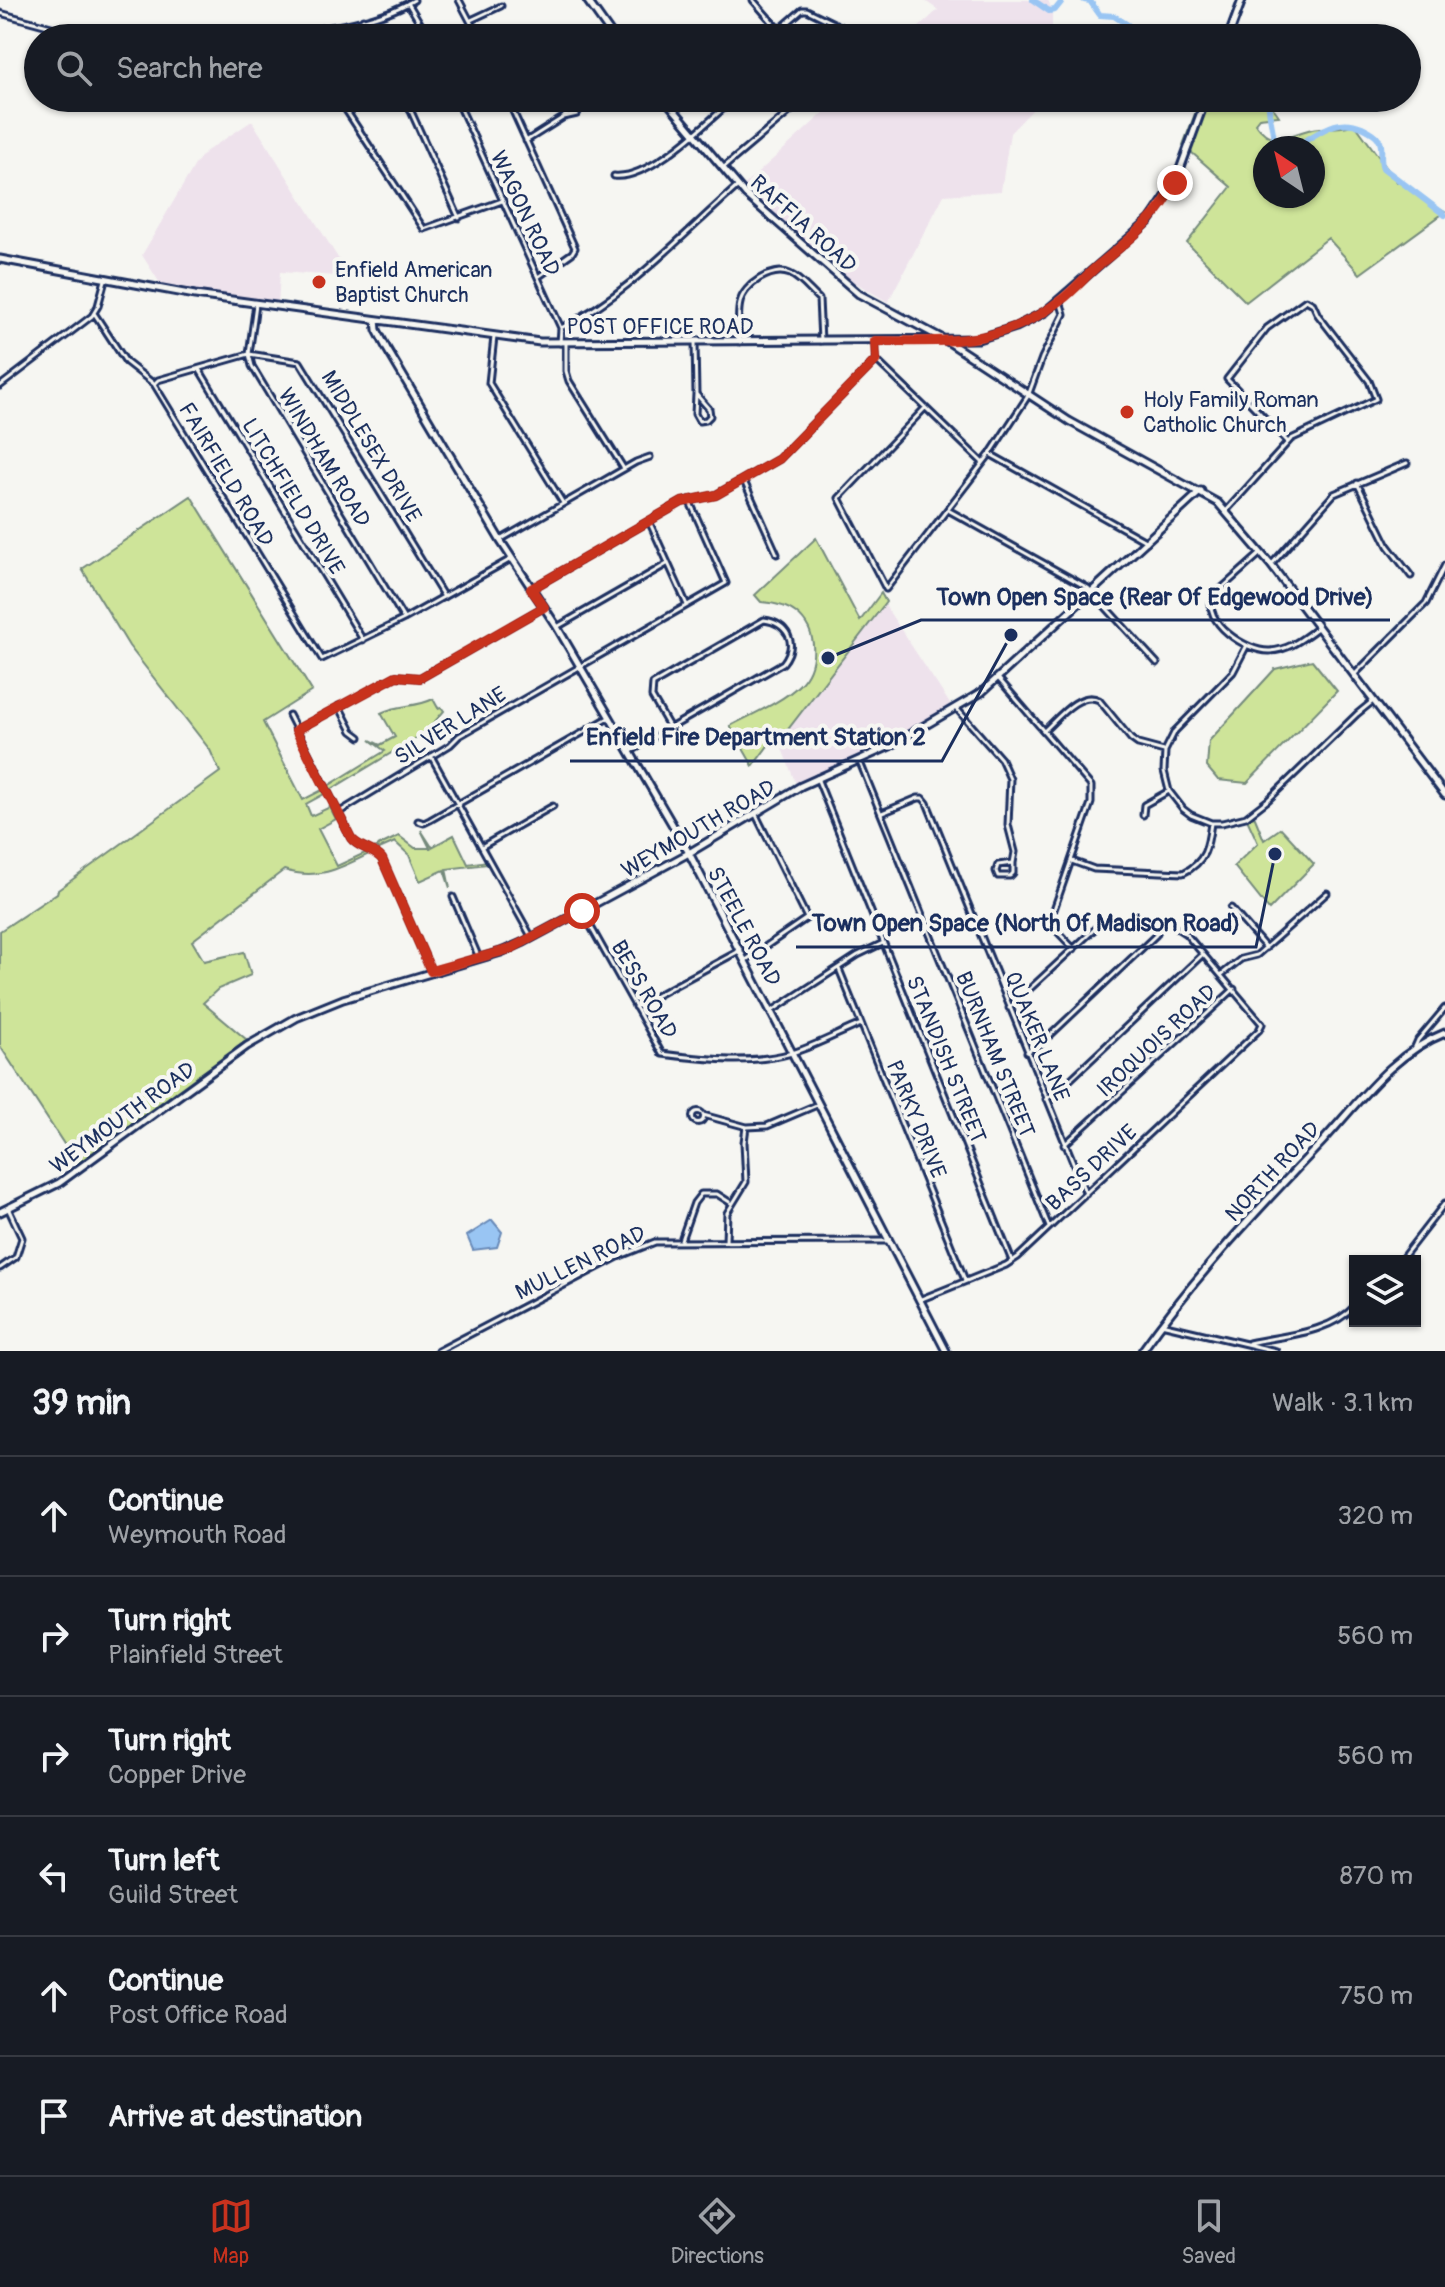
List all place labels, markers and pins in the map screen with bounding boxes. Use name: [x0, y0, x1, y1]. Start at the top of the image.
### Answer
place label: Enfield American Baptist Church: [335, 256, 493, 309]
marker: Enfield American Baptist Church: [310, 273, 328, 291]
place label: Holy Family Roman Catholic Church: [1143, 386, 1319, 439]
marker: Holy Family Roman Catholic Church: [1118, 403, 1136, 421]
callout: Town Open Space (Rear Of Edgewood Drive): [921, 572, 1390, 620]
callout: Enfield Fire Department Station 2: [570, 713, 942, 761]
callout: Town Open Space (North Of Madison Road): [796, 899, 1256, 947]

